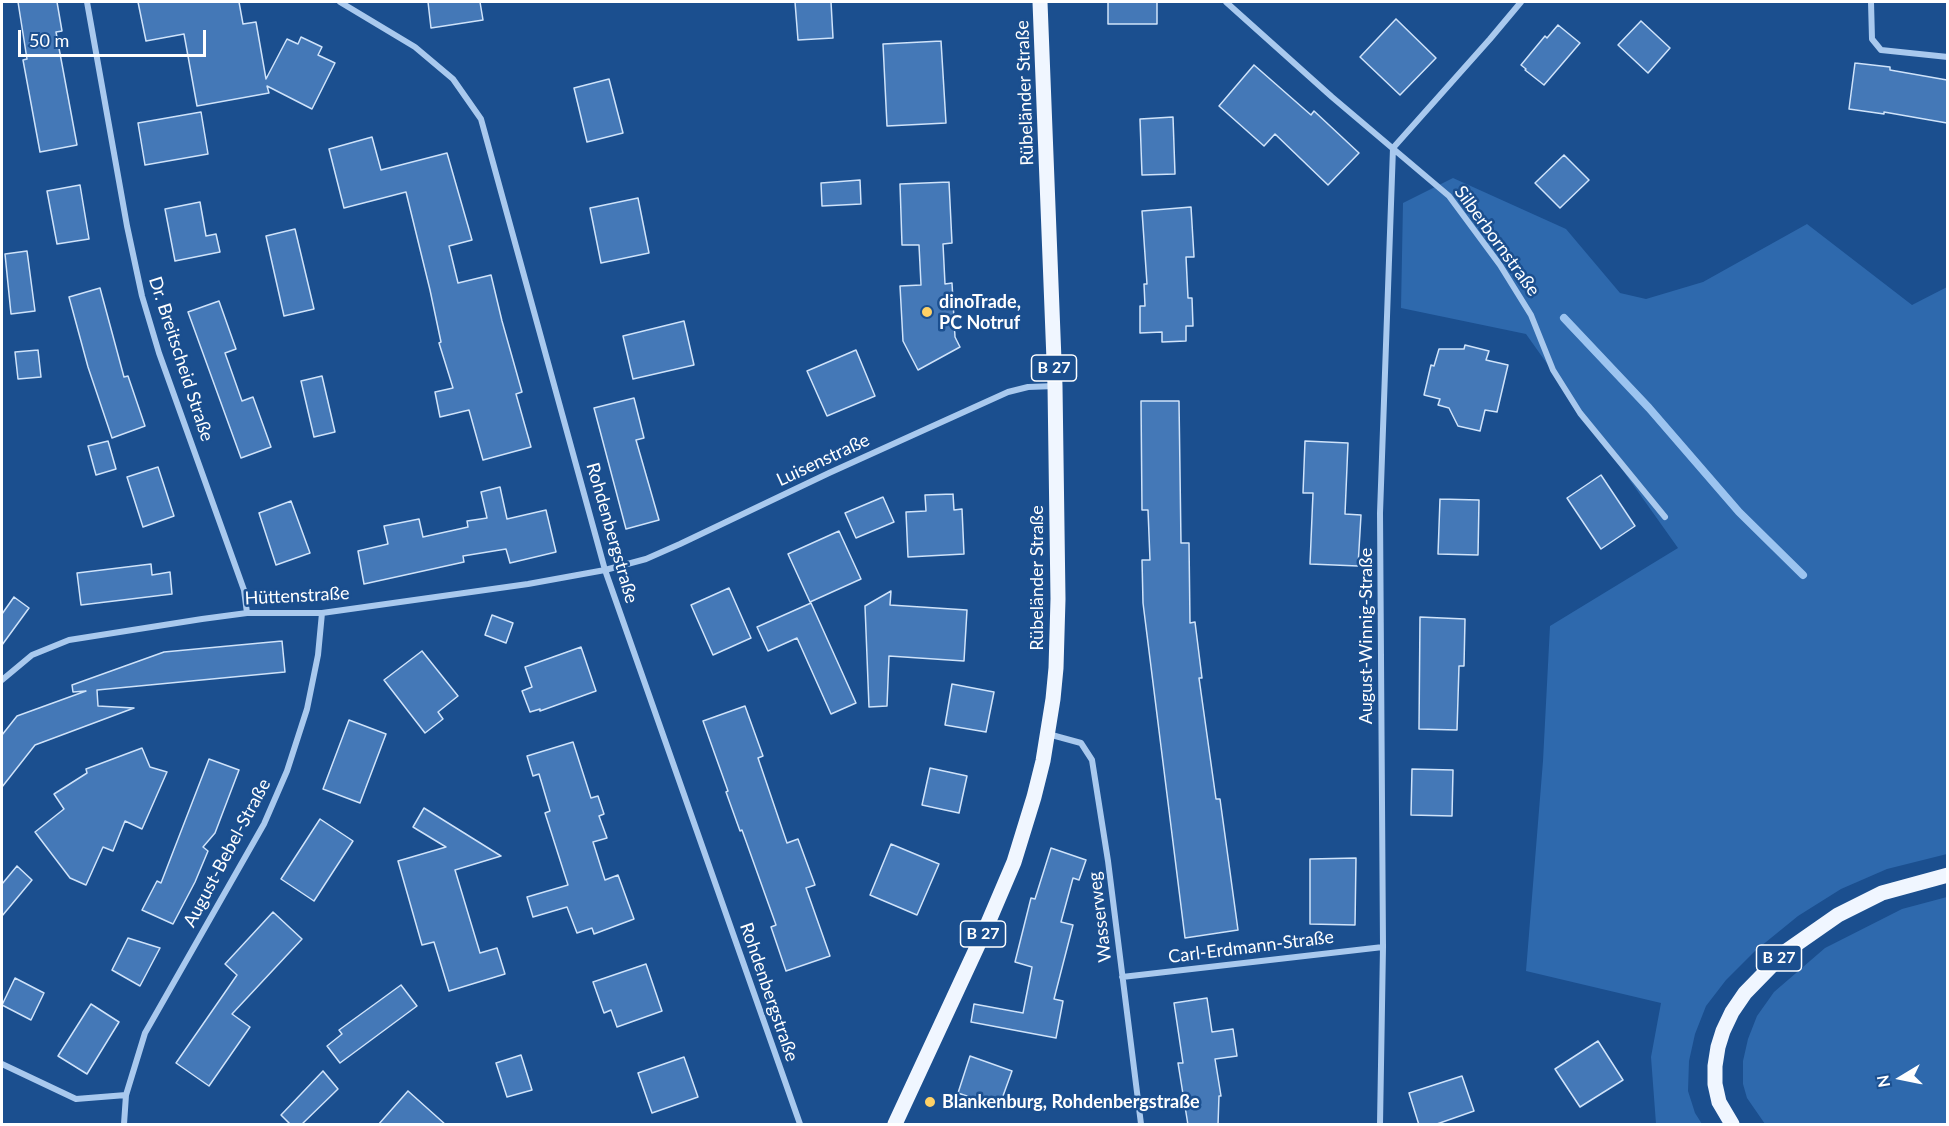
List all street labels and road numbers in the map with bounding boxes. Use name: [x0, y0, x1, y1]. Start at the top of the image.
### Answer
street label: Rübeländer Straße: [1012, 20, 1038, 166]
street label: Silberbornstraße: [1450, 182, 1544, 300]
street label: Dr. Breitscheid Straße: [144, 274, 218, 444]
road number: B 27: [1032, 355, 1076, 381]
street label: Luisenstraße: [773, 429, 873, 491]
street label: Rohdenbergstraße: [582, 460, 642, 606]
street label: Rübeländer Straße: [1026, 505, 1048, 651]
street label: August-Winnig-Straße: [1355, 548, 1377, 724]
street label: Hüttenstraße: [244, 582, 350, 610]
street label: August-Bebel-Straße: [179, 775, 275, 931]
street label: Wasserweg: [1084, 870, 1116, 964]
street label: Rohdenbergstraße: [735, 920, 803, 1064]
road number: B 27: [960, 921, 1006, 947]
street label: Carl-Erdmann-Straße: [1167, 926, 1335, 968]
road number: B 27: [1756, 945, 1802, 971]

